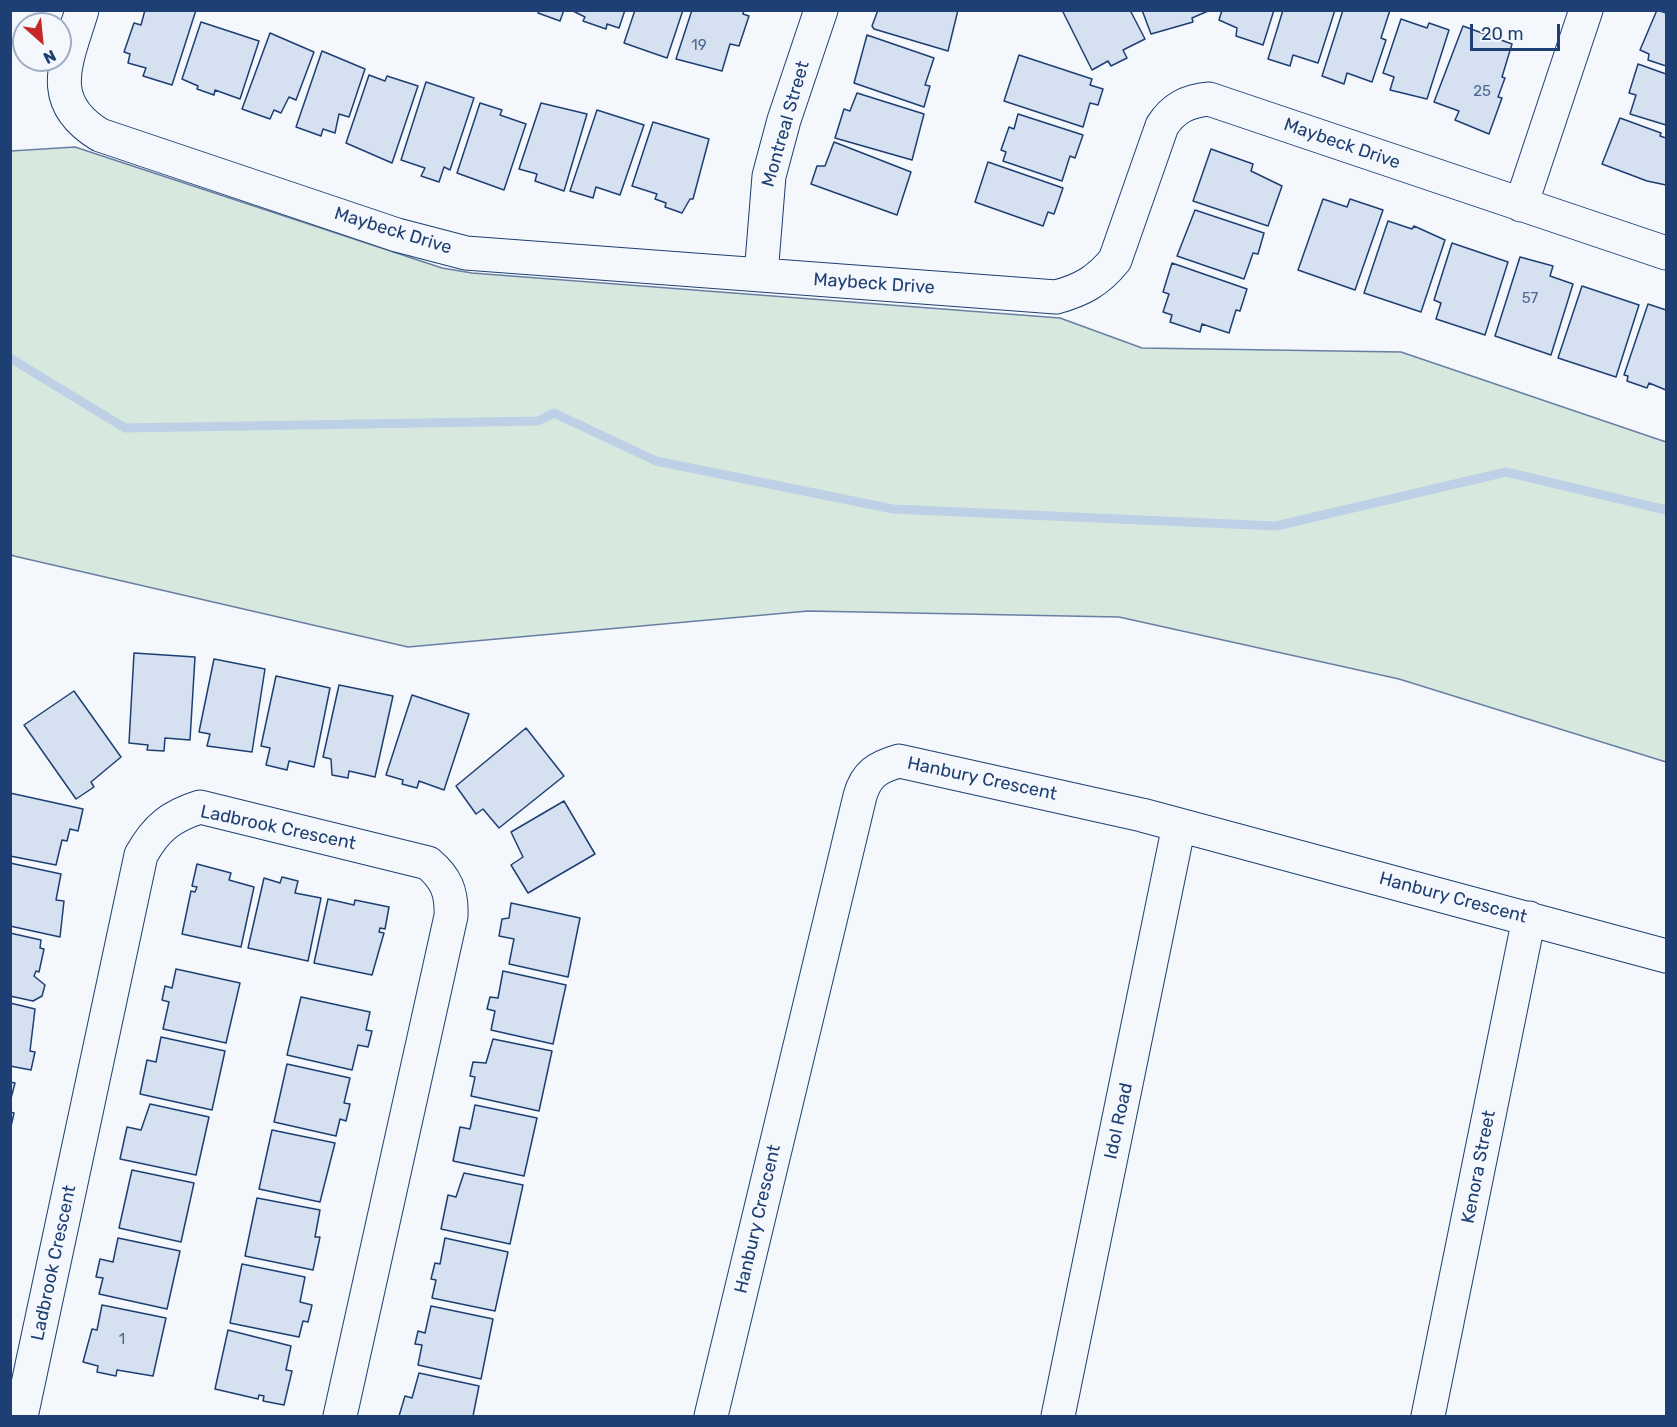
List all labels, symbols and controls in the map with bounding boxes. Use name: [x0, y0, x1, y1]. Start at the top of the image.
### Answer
north arrow: [12, 12, 72, 72]
scale bar: [1473, 12, 1563, 50]
text: 20 m: [1481, 23, 1523, 45]
house number: 19: [691, 37, 707, 55]
text: N: [40, 46, 59, 68]
street label: Montreal Street: [758, 59, 814, 189]
house number: 25: [1473, 83, 1491, 101]
street label: Maybeck Drive: [1281, 114, 1403, 174]
street label: Maybeck Drive: [332, 203, 454, 259]
street label: Maybeck Drive: [813, 269, 935, 299]
house number: 57: [1522, 290, 1538, 308]
street label: Hanbury Crescent: [905, 753, 1059, 805]
street label: Ladbrook Crescent: [198, 801, 358, 855]
street label: Hanbury Crescent: [1377, 868, 1529, 928]
street label: Idol Road: [1100, 1081, 1138, 1161]
street label: Kenora Street: [1457, 1109, 1501, 1225]
street label: Hanbury Crescent: [730, 1142, 786, 1296]
street label: Ladbrook Crescent: [27, 1183, 81, 1343]
house number: 1: [119, 1331, 125, 1349]

